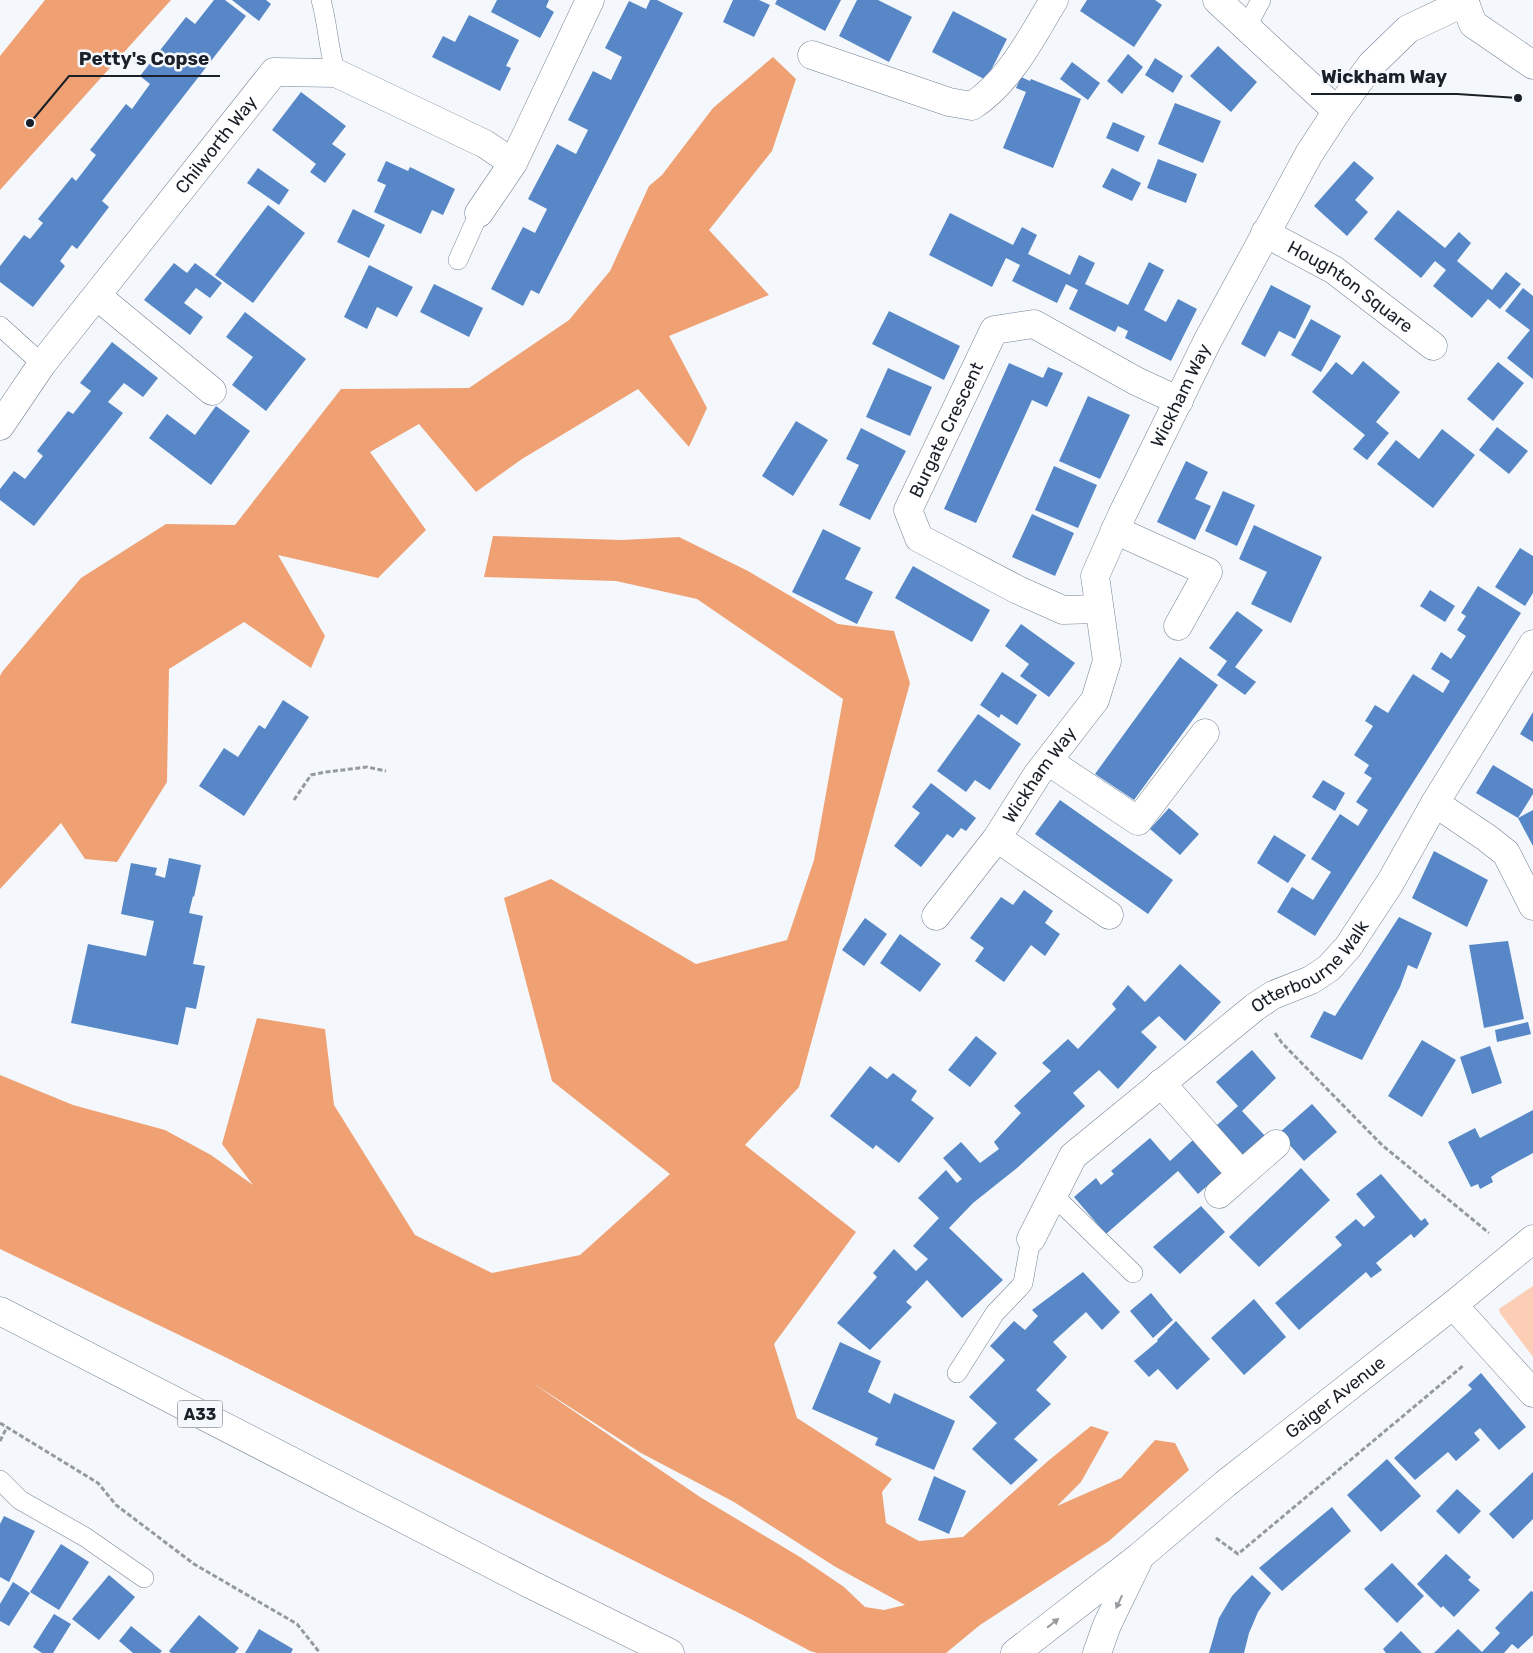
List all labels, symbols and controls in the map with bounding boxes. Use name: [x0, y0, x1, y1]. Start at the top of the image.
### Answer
callout: Petty's Copse: [69, 42, 220, 76]
text: Petty's Copse: [79, 47, 209, 70]
callout: Wickham Way: [1311, 60, 1457, 94]
text: Wickham Way: [1321, 65, 1448, 88]
street label: Chilworth Way: [171, 91, 262, 198]
street label: Houghton Square: [1284, 236, 1417, 338]
street label: Wickham Way: [1146, 340, 1216, 451]
street label: Burgate Crescent: [905, 359, 988, 501]
street label: Wickham Way: [998, 723, 1081, 827]
street label: Otterbourne Walk: [1247, 916, 1374, 1018]
street label: Gaiger Avenue: [1281, 1351, 1390, 1443]
road number: A33: [178, 1400, 222, 1428]
one-way arrow: [1114, 1594, 1123, 1609]
one-way arrow: [1047, 1617, 1060, 1628]

